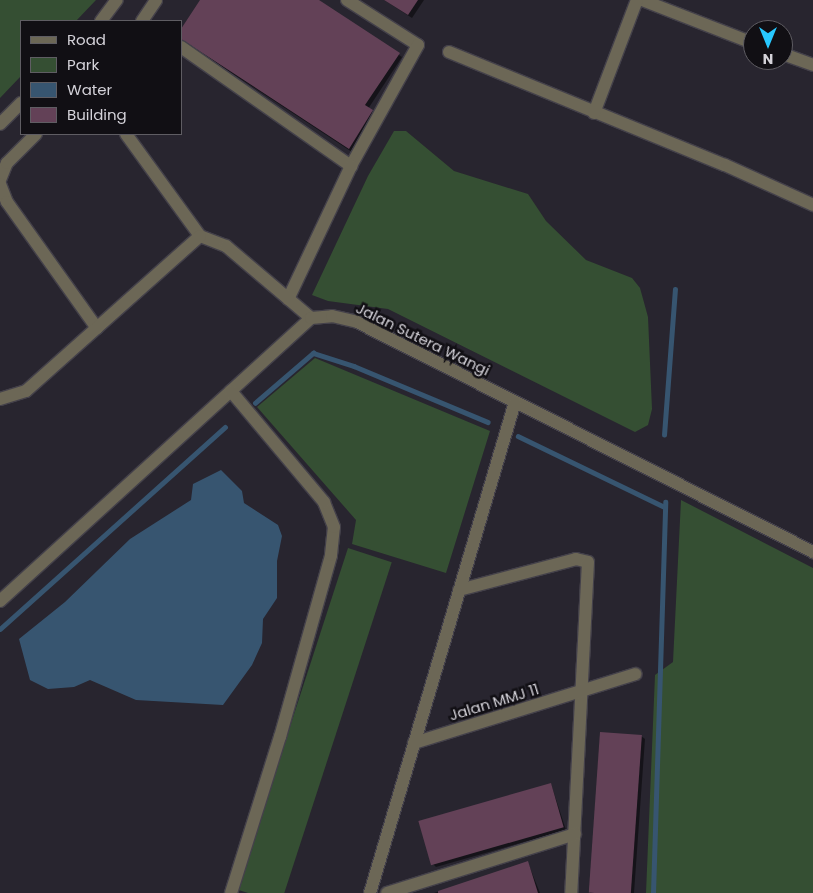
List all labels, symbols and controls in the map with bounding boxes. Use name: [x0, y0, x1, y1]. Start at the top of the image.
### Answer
legend: [20, 20, 182, 135]
north arrow: [743, 20, 793, 70]
text: Road: [67, 29, 106, 50]
text: N: [763, 49, 773, 69]
text: Park: [67, 54, 99, 75]
text: Water: [67, 79, 112, 100]
text: Building: [67, 104, 127, 125]
street label: Jalan Sutera Wangi: [353, 299, 493, 379]
street label: Jalan MMJ 11: [447, 680, 541, 724]

